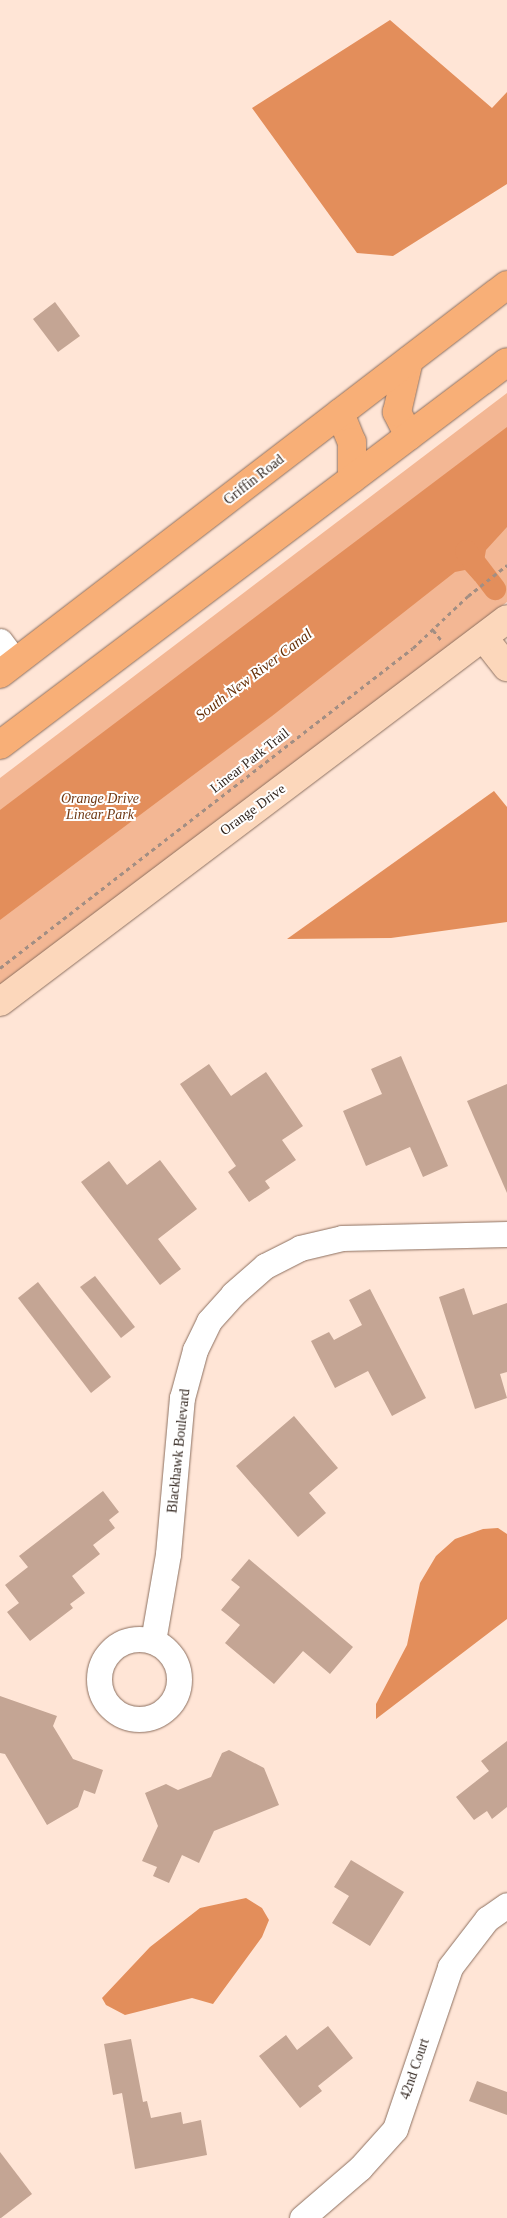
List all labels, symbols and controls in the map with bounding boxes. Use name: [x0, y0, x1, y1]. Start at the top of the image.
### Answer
street label: Griffin Road: [221, 451, 287, 509]
water label: South New River Canal: [192, 625, 316, 725]
street label: Linear Park Trail: [207, 725, 293, 797]
street label: Orange Drive: [217, 781, 289, 839]
park label: Orange Drive Linear Park: [61, 791, 139, 824]
street label: Blackhawk Boulevard: [164, 1388, 194, 1514]
street label: 42nd Court: [397, 2036, 433, 2102]

